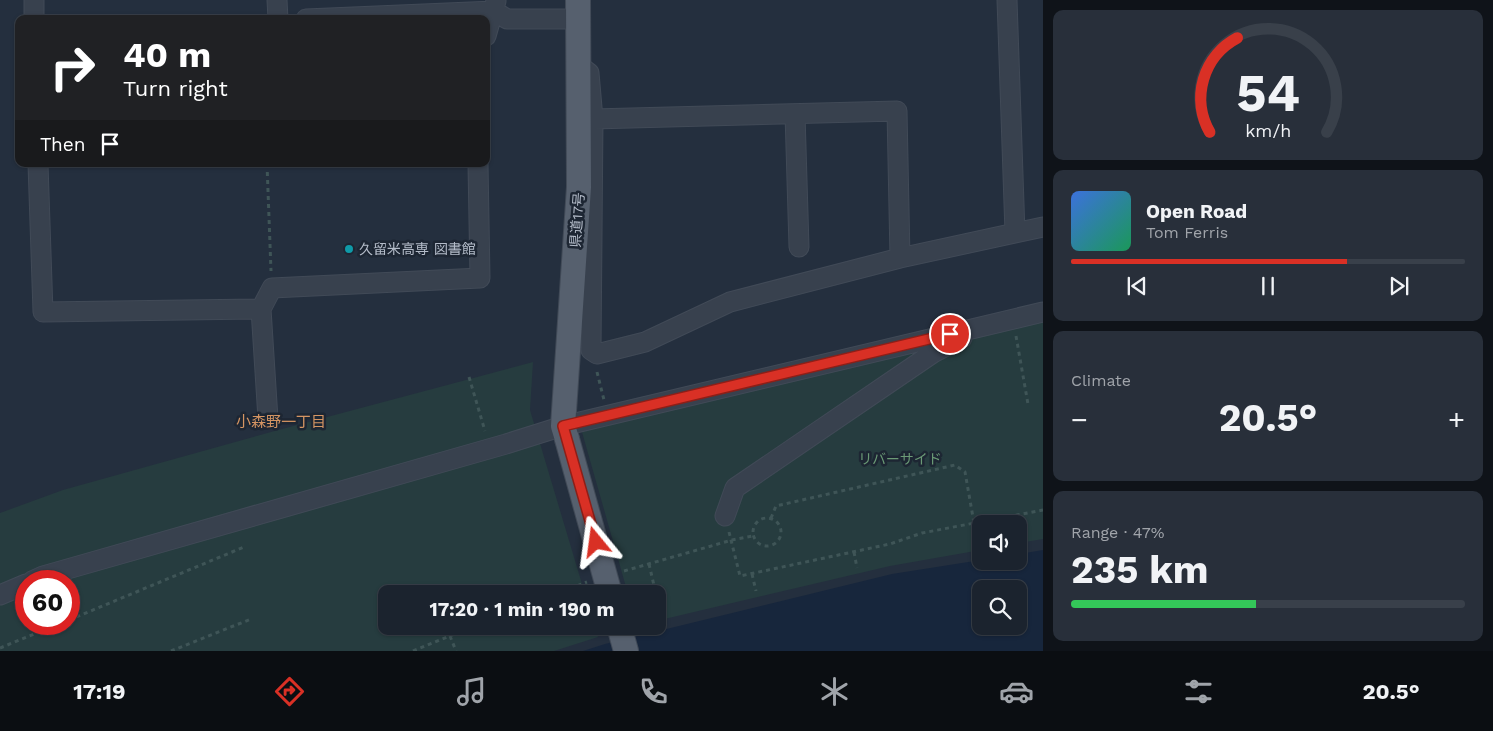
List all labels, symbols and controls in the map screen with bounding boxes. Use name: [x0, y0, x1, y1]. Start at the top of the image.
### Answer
text: 40 m: [123, 34, 211, 76]
icon: right: [40, 35, 105, 100]
text: 54: [1236, 63, 1300, 124]
text: Turn right: [123, 76, 228, 101]
text: km/h: [1245, 120, 1291, 141]
icon: arrive: [96, 130, 124, 158]
text: Then: [40, 133, 86, 156]
street label: 県道17号: [567, 192, 587, 248]
text: Open Road: [1146, 200, 1247, 223]
text: Tom Ferris: [1146, 223, 1228, 242]
place label: 久留米高専 図書館: [359, 241, 476, 257]
marker: 久留米高専 図書館: [343, 243, 355, 255]
icon: previous: [1123, 272, 1151, 300]
icon: pause: [1254, 272, 1282, 300]
icon: next: [1385, 272, 1413, 300]
pin: [929, 313, 971, 355]
icon: arrive: [936, 320, 964, 348]
text: Climate: [1071, 371, 1131, 390]
text: 20.5°: [1219, 396, 1317, 440]
text: −: [1071, 403, 1088, 436]
text: +: [1448, 403, 1465, 436]
district label: 小森野一丁目: [236, 413, 326, 431]
park label: リバーサイド: [858, 451, 942, 467]
position arrow: [569, 515, 621, 567]
map controls: [972, 515, 1027, 635]
button: sound: [972, 515, 1027, 570]
text: Range · 47%: [1071, 523, 1165, 542]
text: 235 km: [1071, 548, 1209, 592]
speed limit sign: 60: [15, 570, 80, 635]
button: search: [972, 580, 1027, 635]
text: 17:20 · 1 min · 190 m: [430, 598, 614, 621]
icon: directions: [272, 674, 307, 709]
icon: music: [454, 674, 489, 709]
icon: phone: [636, 674, 671, 709]
icon: climate: [817, 674, 852, 709]
icon: car: [999, 674, 1034, 709]
icon: filters: [1181, 674, 1216, 709]
text: 17:19: [73, 679, 125, 704]
text: 20.5°: [1362, 679, 1420, 704]

